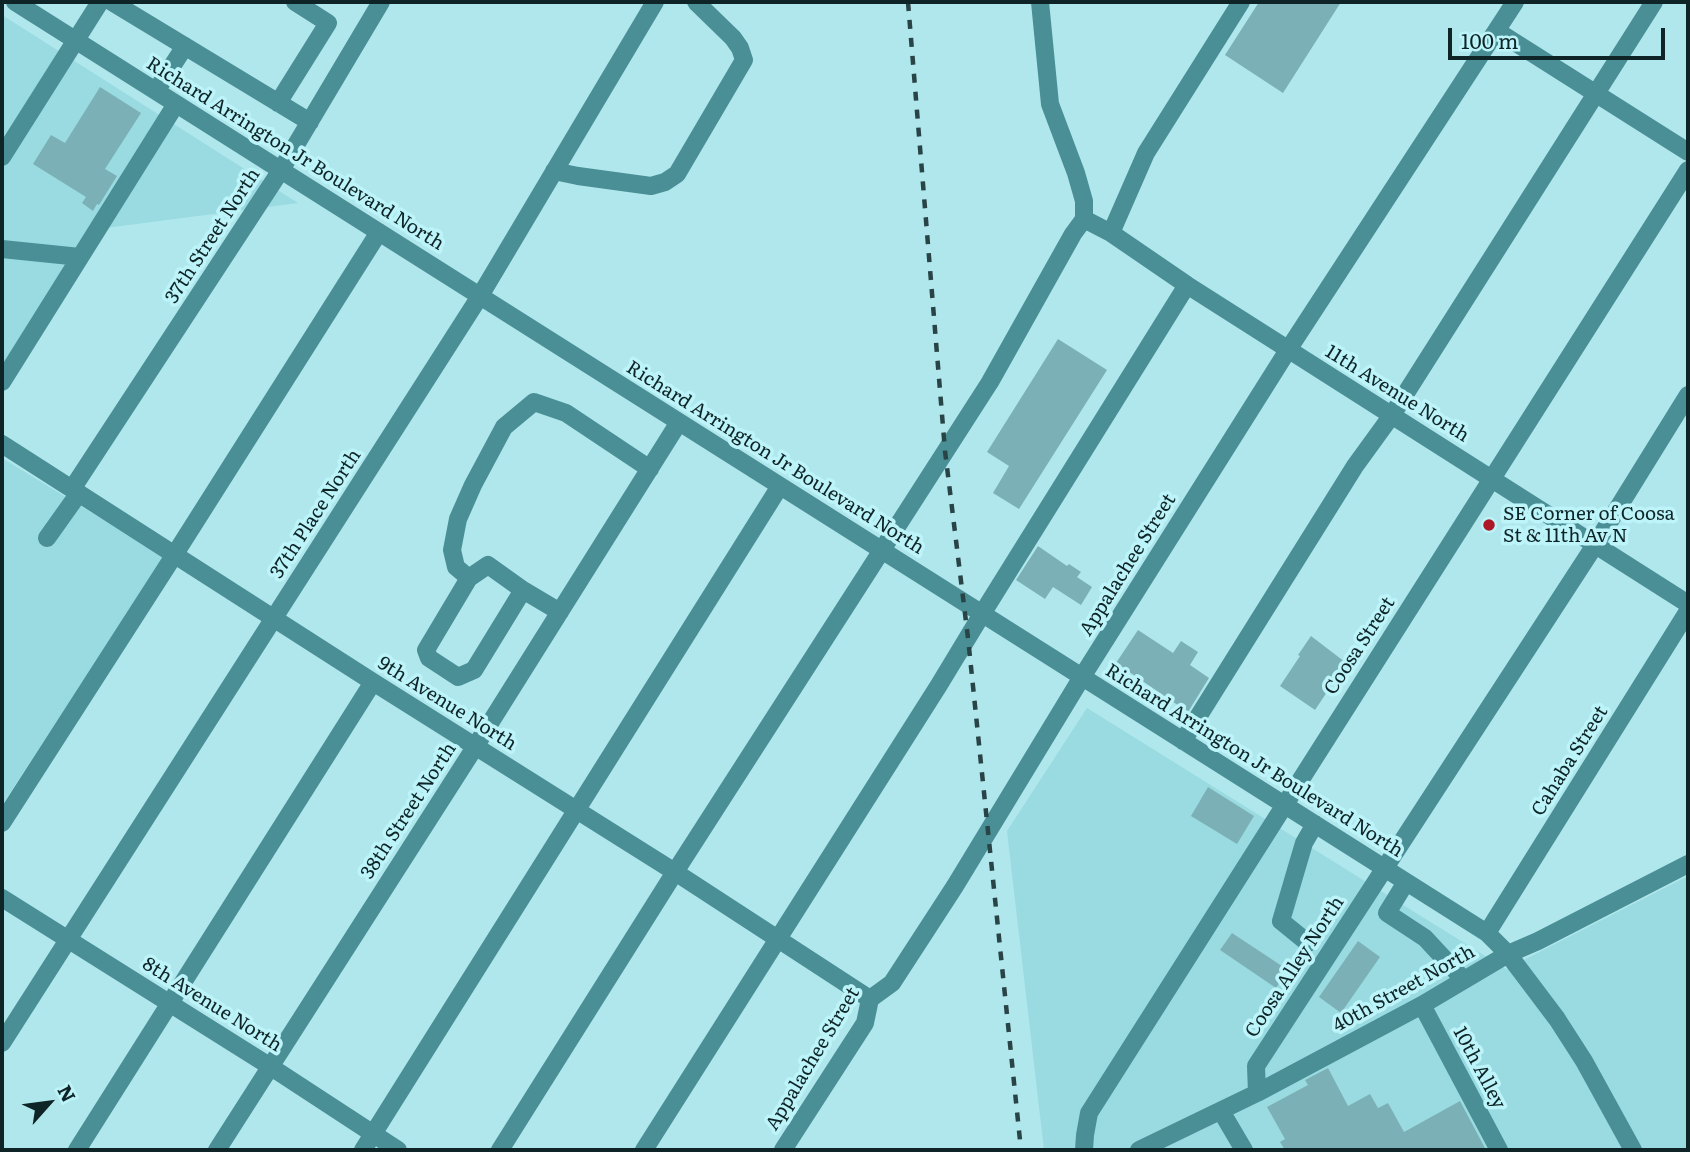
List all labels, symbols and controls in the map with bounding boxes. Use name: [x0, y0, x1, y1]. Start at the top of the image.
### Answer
scale bar: [1452, 14, 1669, 58]
text: 100 m: [1461, 24, 1518, 55]
street label: Richard Arrington Jr Boulevard North: [142, 52, 448, 256]
street label: 37th Street North: [161, 164, 265, 308]
street label: 11th Avenue North: [1321, 341, 1473, 447]
street label: Richard Arrington Jr Boulevard North: [622, 356, 928, 560]
street label: 37th Place North: [266, 445, 366, 583]
street label: Appalachee Street: [1075, 490, 1181, 640]
place label: SE Corner of Coosa St & 11th Av N: [1503, 503, 1675, 547]
marker: SE Corner of Coosa St & 11th Av N: [1481, 517, 1497, 533]
street label: Coosa Street: [1320, 593, 1400, 699]
street label: 9th Avenue North: [373, 652, 521, 756]
street label: Richard Arrington Jr Boulevard North: [1101, 659, 1407, 863]
street label: Cahaba Street: [1527, 702, 1613, 820]
street label: 38th Street North: [356, 739, 462, 883]
street label: Coosa Alley North: [1241, 892, 1349, 1042]
street label: 40th Street North: [1329, 941, 1479, 1037]
street label: 8th Avenue North: [138, 953, 286, 1057]
street label: Appalachee Street: [761, 983, 865, 1135]
street label: 10th Alley: [1448, 1023, 1510, 1113]
north arrow: [14, 1068, 84, 1138]
text: N: [51, 1080, 84, 1107]

